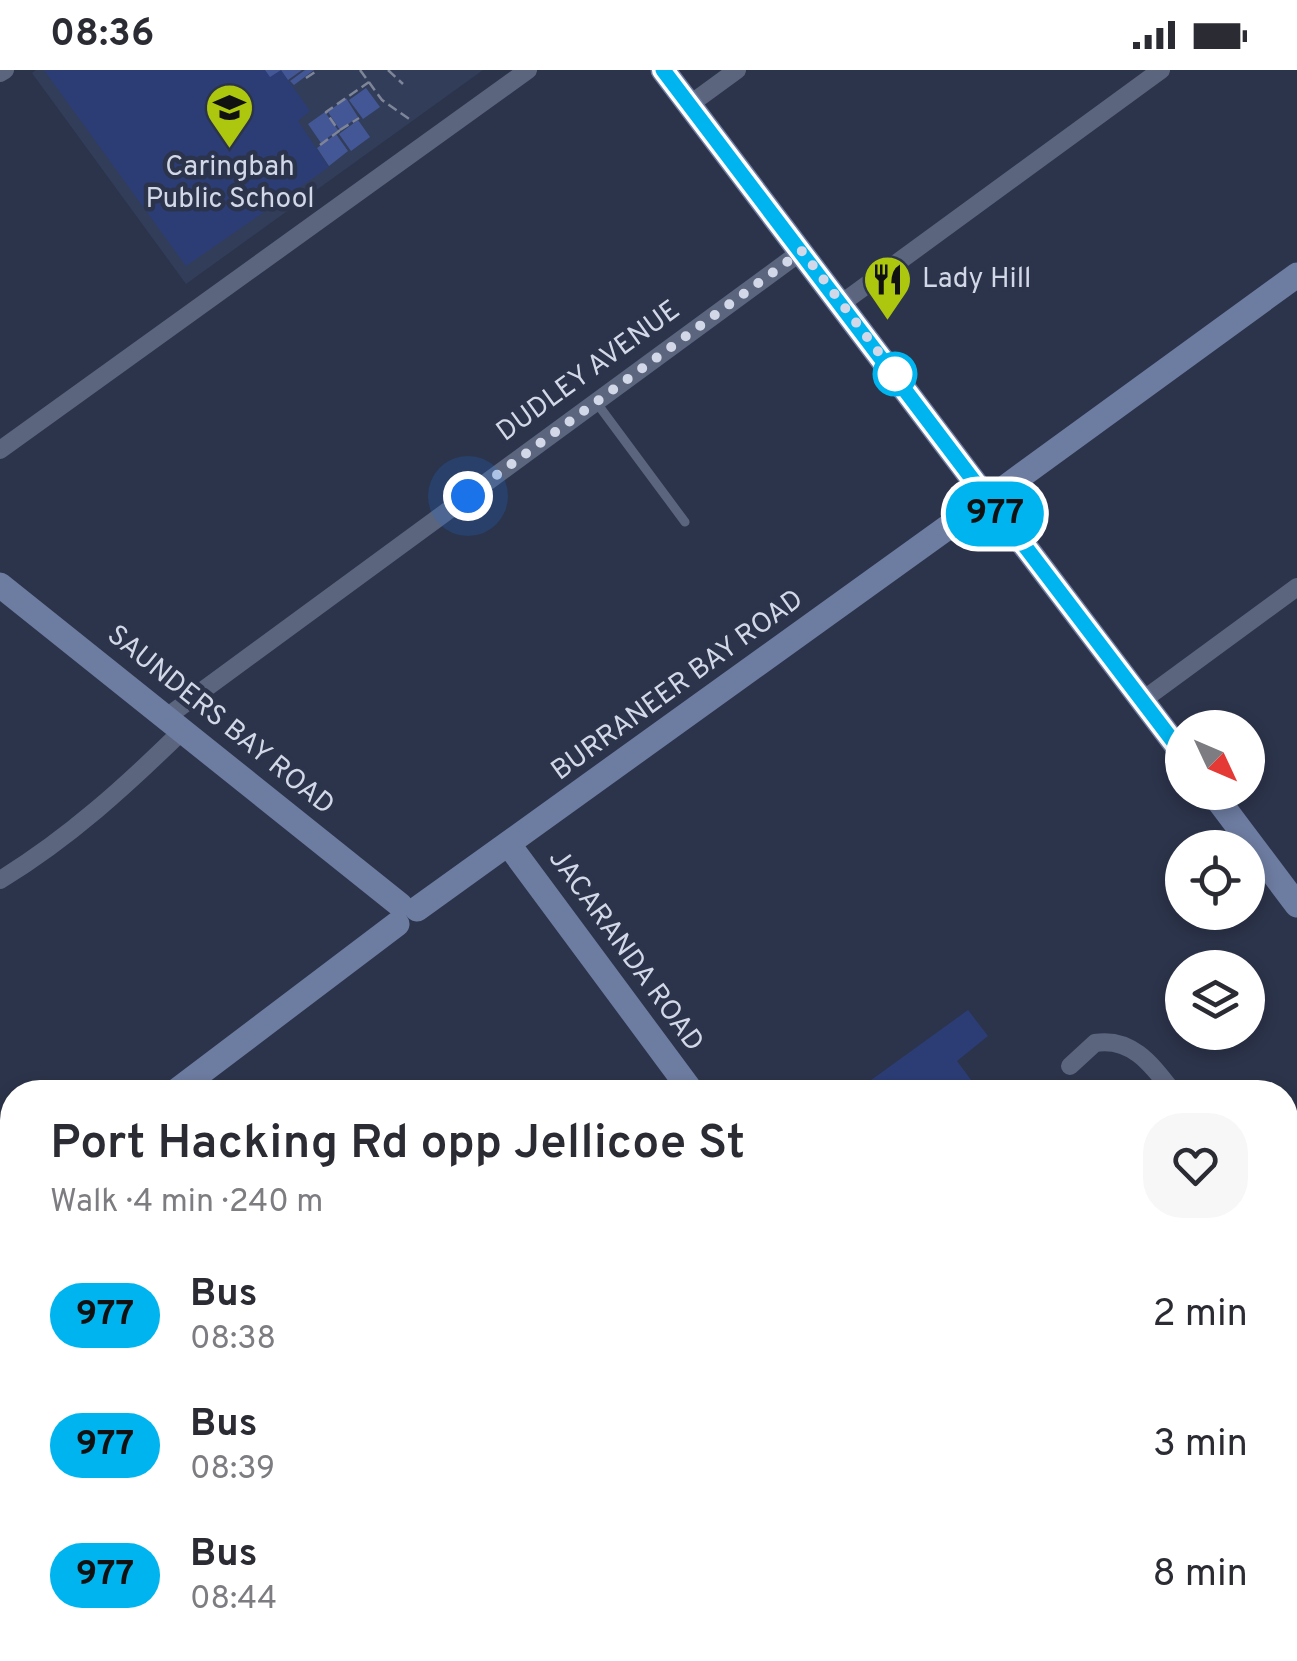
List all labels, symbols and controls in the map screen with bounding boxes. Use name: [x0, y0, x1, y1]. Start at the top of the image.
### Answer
text: 08:36: [50, 11, 154, 60]
school or university icon: Caringbah Public School: [204, 82, 256, 150]
place label: Caringbah Public School: [145, 150, 315, 218]
restaurant icon: Lady Hill: [861, 254, 913, 322]
place label: Lady Hill: [922, 262, 1031, 298]
street label: DUDLEY AVENUE: [490, 293, 688, 451]
unlabelled marker: [874, 353, 916, 395]
your location: [443, 471, 493, 521]
line badge: 977: [938, 482, 1052, 546]
text: 977: [966, 492, 1024, 536]
street label: BURRANEER BAY ROAD: [545, 582, 811, 790]
street label: SAUNDERS BAY ROAD: [99, 618, 341, 824]
north arrow: [1165, 710, 1265, 810]
map controls: [1165, 710, 1265, 1050]
button: locate: [1165, 830, 1265, 930]
street label: JACARANDA ROAD: [539, 843, 711, 1059]
button: layers: [1165, 950, 1265, 1050]
button: heart: [1143, 1113, 1248, 1218]
text: Port Hacking Rd opp Jellicoe St: [50, 1115, 745, 1175]
text: Walk · 4 min · 240 m: [50, 1183, 323, 1223]
text: Bus: [190, 1271, 257, 1320]
text: 2 min: [1153, 1291, 1248, 1340]
text: 977: [76, 1293, 134, 1337]
text: 08:38: [190, 1320, 276, 1360]
text: Bus: [190, 1401, 257, 1450]
text: 3 min: [1153, 1421, 1248, 1470]
text: 977: [76, 1423, 134, 1467]
text: 08:39: [190, 1450, 275, 1490]
text: Bus: [190, 1531, 257, 1580]
text: 8 min: [1153, 1551, 1248, 1600]
text: 977: [76, 1553, 134, 1597]
text: 08:44: [190, 1580, 277, 1620]

